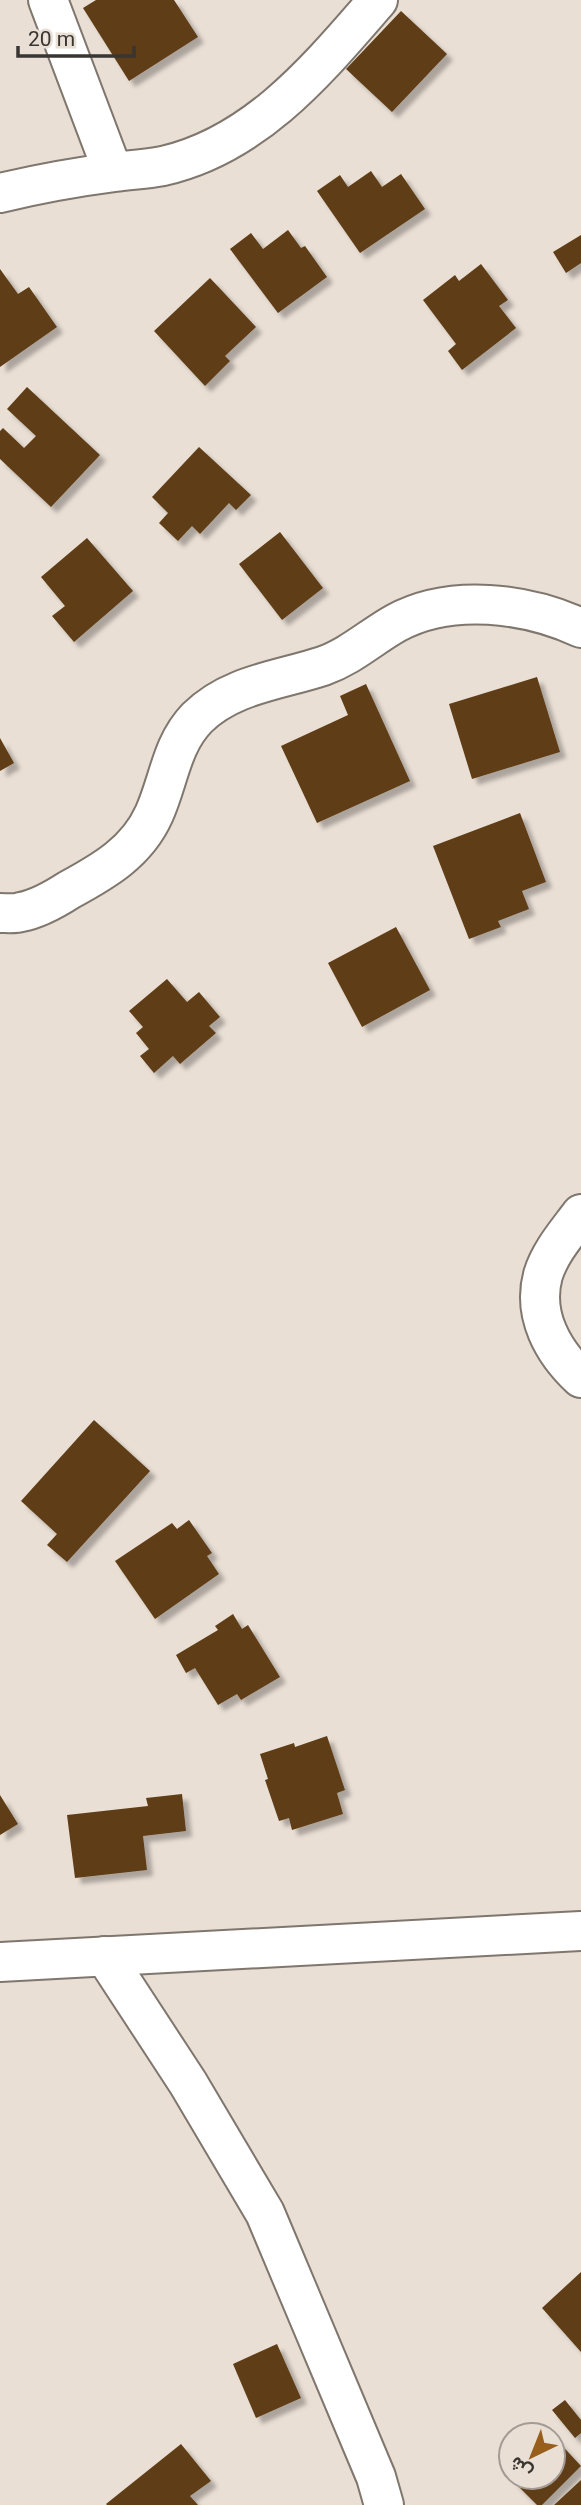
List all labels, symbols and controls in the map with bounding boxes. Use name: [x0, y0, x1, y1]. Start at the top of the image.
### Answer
scale bar: [18, 14, 133, 58]
text: 20 m: [28, 27, 75, 51]
north arrow: [497, 2421, 567, 2491]
text: ش: [504, 2452, 537, 2484]

